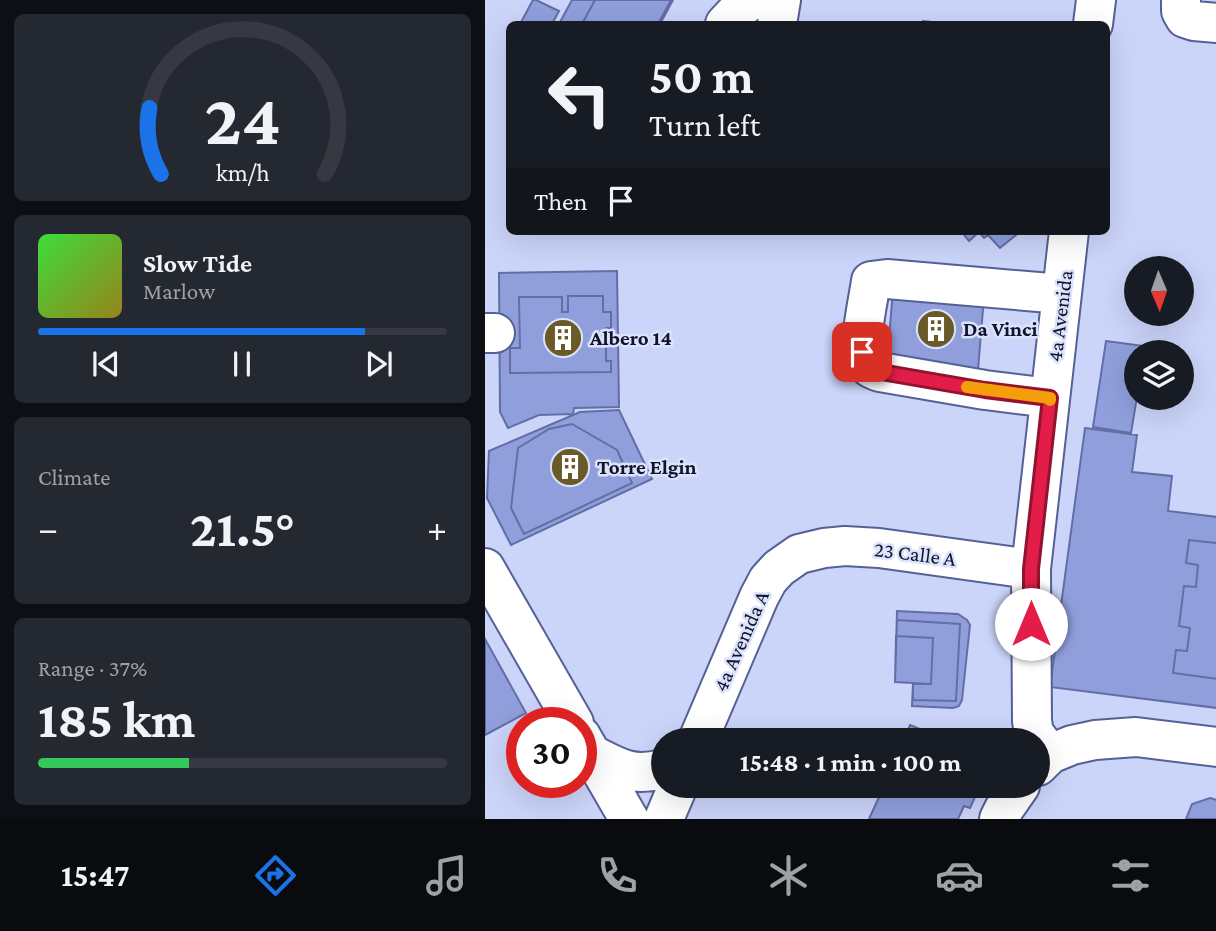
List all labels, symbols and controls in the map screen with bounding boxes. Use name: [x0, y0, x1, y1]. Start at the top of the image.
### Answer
icon: left: [534, 49, 625, 140]
text: 50 m: [649, 49, 754, 104]
text: 24: [204, 79, 281, 160]
text: Turn left: [649, 107, 760, 143]
text: km/h: [216, 158, 269, 185]
icon: arrive: [602, 182, 640, 220]
text: Then: [534, 187, 588, 216]
text: Slow Tide: [143, 249, 252, 278]
north arrow: [1124, 256, 1194, 326]
map controls: [1124, 256, 1194, 410]
street label: 4a Avenida: [1042, 269, 1078, 363]
text: Marlow: [143, 278, 215, 304]
building icon: Da Vinci: [915, 308, 957, 350]
building icon: Albero 14: [542, 317, 584, 359]
place label: Da Vinci: [963, 317, 1038, 341]
pin: [832, 322, 892, 382]
place label: Albero 14: [589, 326, 672, 350]
icon: arrive: [843, 333, 881, 371]
button: layers: [1124, 340, 1194, 410]
icon: previous: [87, 345, 125, 383]
icon: pause: [223, 345, 261, 383]
icon: next: [360, 345, 398, 383]
building icon: Torre Elgin: [549, 446, 591, 488]
place label: Torre Elgin: [597, 455, 697, 479]
text: Climate: [38, 464, 110, 490]
text: 21.5°: [190, 499, 295, 557]
text: −: [38, 507, 58, 549]
text: +: [427, 507, 447, 549]
street label: 23 Calle A: [873, 537, 957, 571]
street label: 4a Avenida A: [708, 587, 774, 695]
position arrow: [994, 587, 1068, 661]
text: Range · 37%: [38, 655, 147, 681]
text: 185 km: [38, 690, 195, 748]
speed limit sign: 30: [506, 707, 597, 798]
text: 15:48 · 1 min · 100 m: [740, 748, 961, 777]
icon: directions: [251, 851, 300, 900]
icon: music: [422, 851, 471, 900]
icon: phone: [593, 851, 642, 900]
icon: climate: [764, 851, 813, 900]
icon: car: [935, 851, 984, 900]
icon: filters: [1106, 851, 1155, 900]
text: 15:47: [61, 857, 129, 893]

